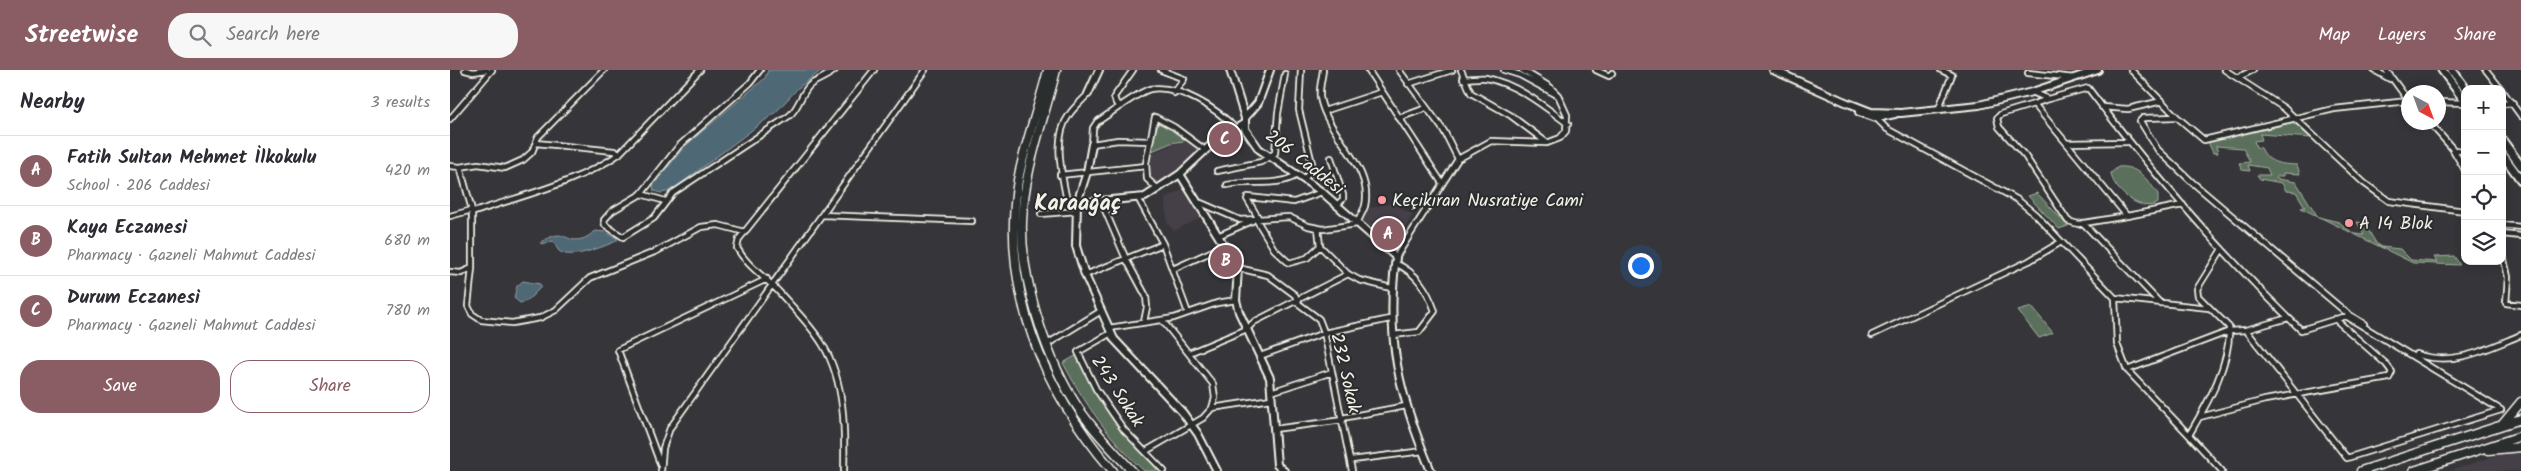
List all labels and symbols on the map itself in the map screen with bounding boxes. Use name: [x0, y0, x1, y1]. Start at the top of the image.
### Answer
north arrow: [2401, 85, 2446, 130]
pin: C: [1209, 120, 1241, 158]
street label: 206 Caddesi: [1258, 123, 1351, 204]
district label: Karaağaç: [1034, 187, 1122, 222]
place label: Keçikıran Nusratiye Cami: [1392, 187, 1584, 216]
marker: Keçikıran Nusratiye Cami: [1376, 194, 1388, 206]
place label: A 14 Blok: [2359, 210, 2433, 239]
pin: A: [1372, 215, 1404, 253]
marker: A 14 Blok: [2343, 217, 2355, 229]
pin: B: [1210, 242, 1242, 280]
your location: [1628, 253, 1654, 279]
street label: 232 Sokak: [1321, 330, 1368, 417]
street label: 243 Sokak: [1083, 350, 1151, 434]

